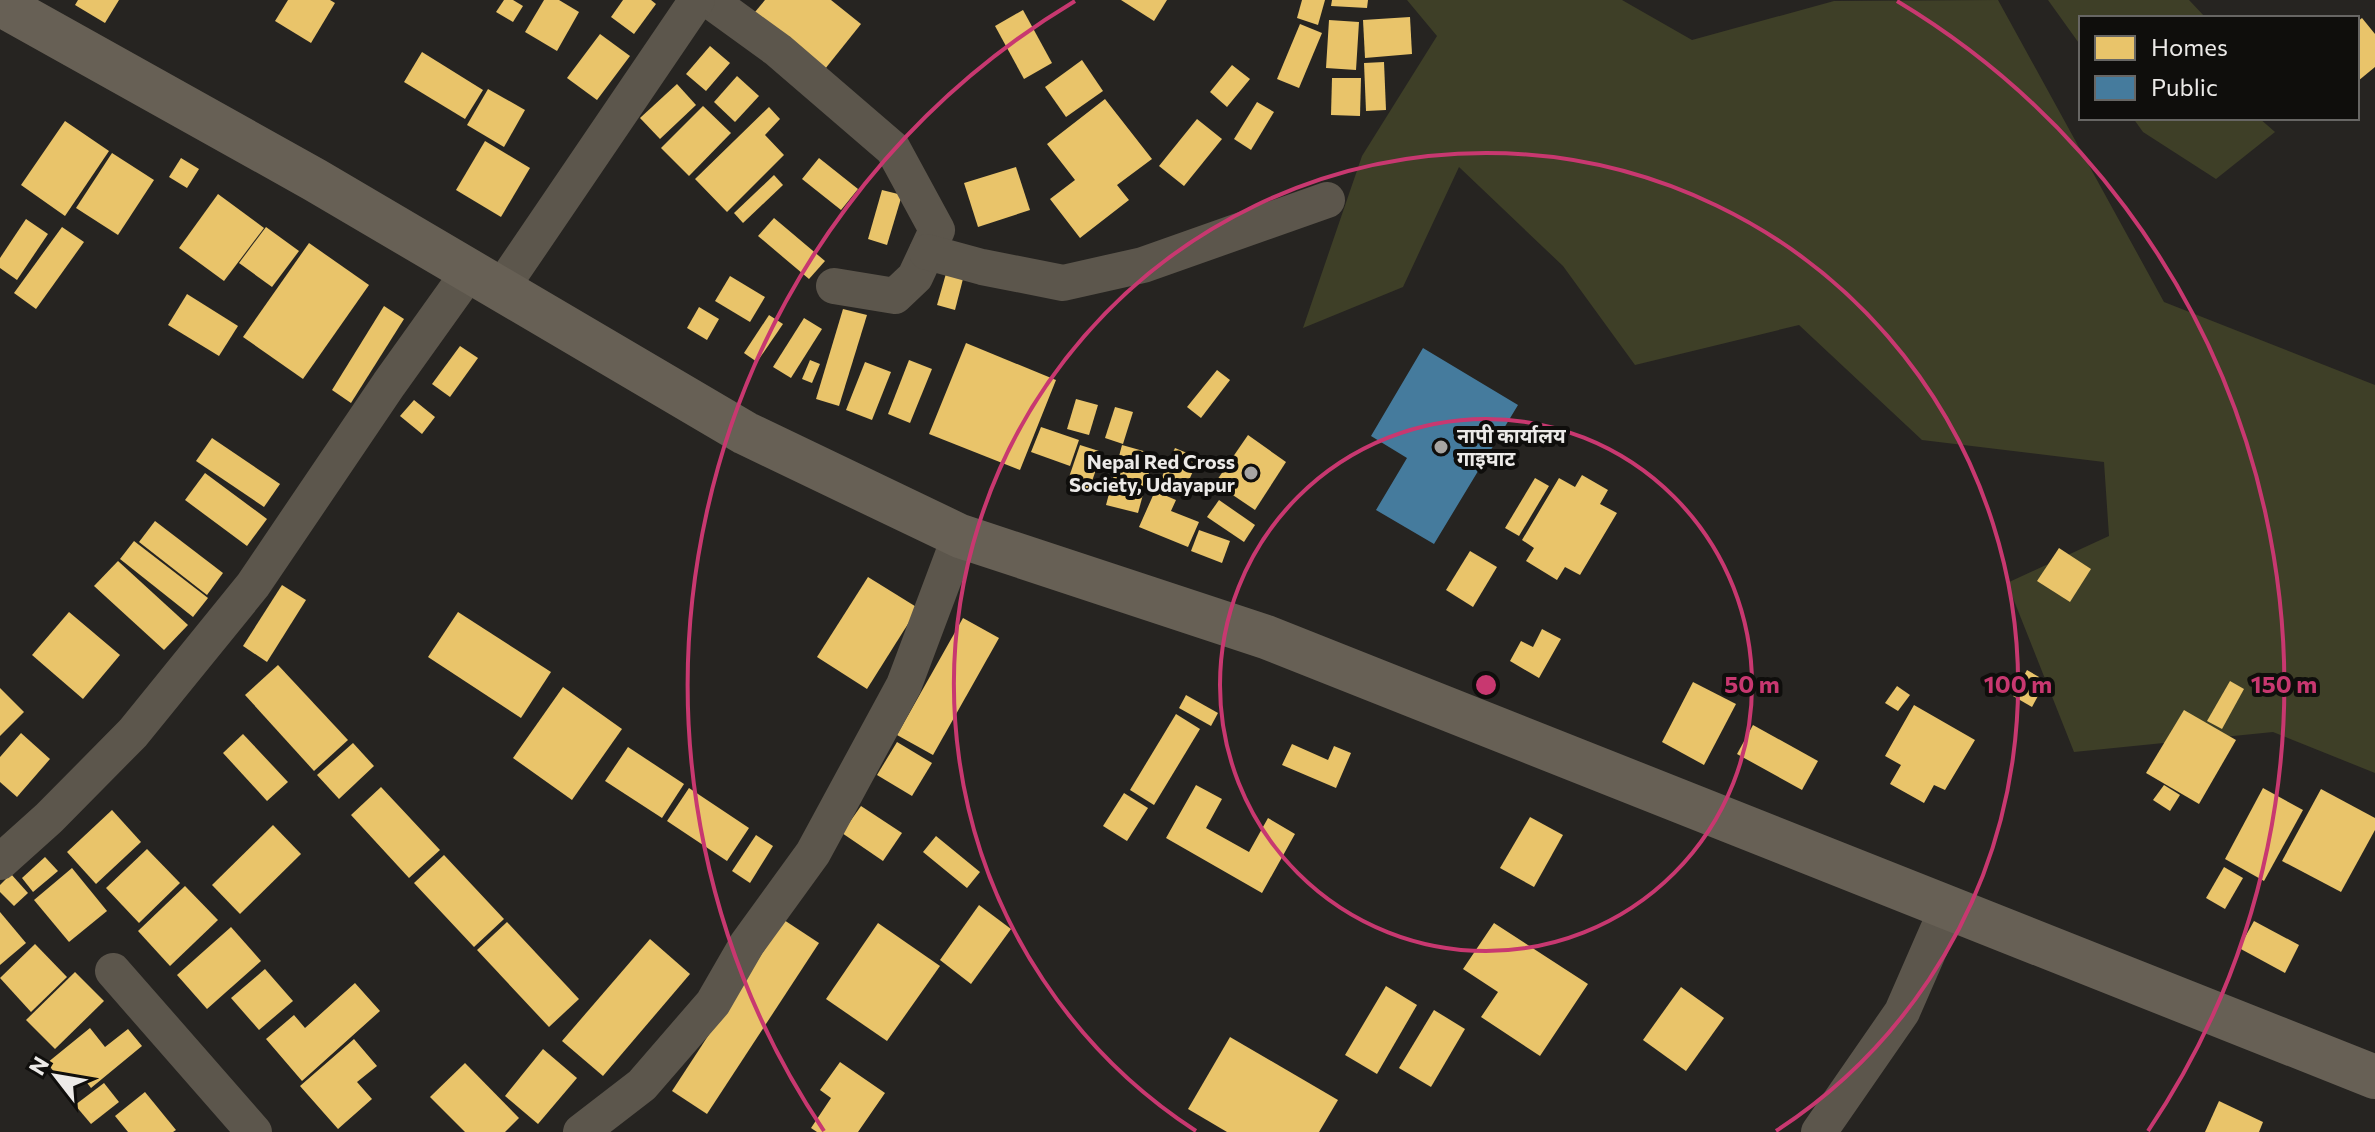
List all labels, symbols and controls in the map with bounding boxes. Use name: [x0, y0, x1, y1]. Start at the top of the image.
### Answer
legend: [2079, 16, 2359, 120]
text: Homes: [2151, 32, 2228, 61]
text: Public: [2151, 72, 2218, 101]
place label: नापी कार्यालय गाइघाट: [1457, 423, 1566, 470]
marker: नापी कार्यालय गाइघाट: [1432, 438, 1450, 456]
place label: Nepal Red Cross Society, Udayapur: [1069, 449, 1235, 496]
marker: Nepal Red Cross Society, Udayapur: [1242, 464, 1260, 482]
text: 50 m: [1724, 669, 1780, 698]
text: 100 m: [1984, 669, 2052, 698]
text: 150 m: [2251, 669, 2317, 698]
centre of rings: [1472, 671, 1500, 699]
north arrow: [16, 1036, 96, 1116]
text: N: [23, 1051, 54, 1079]

